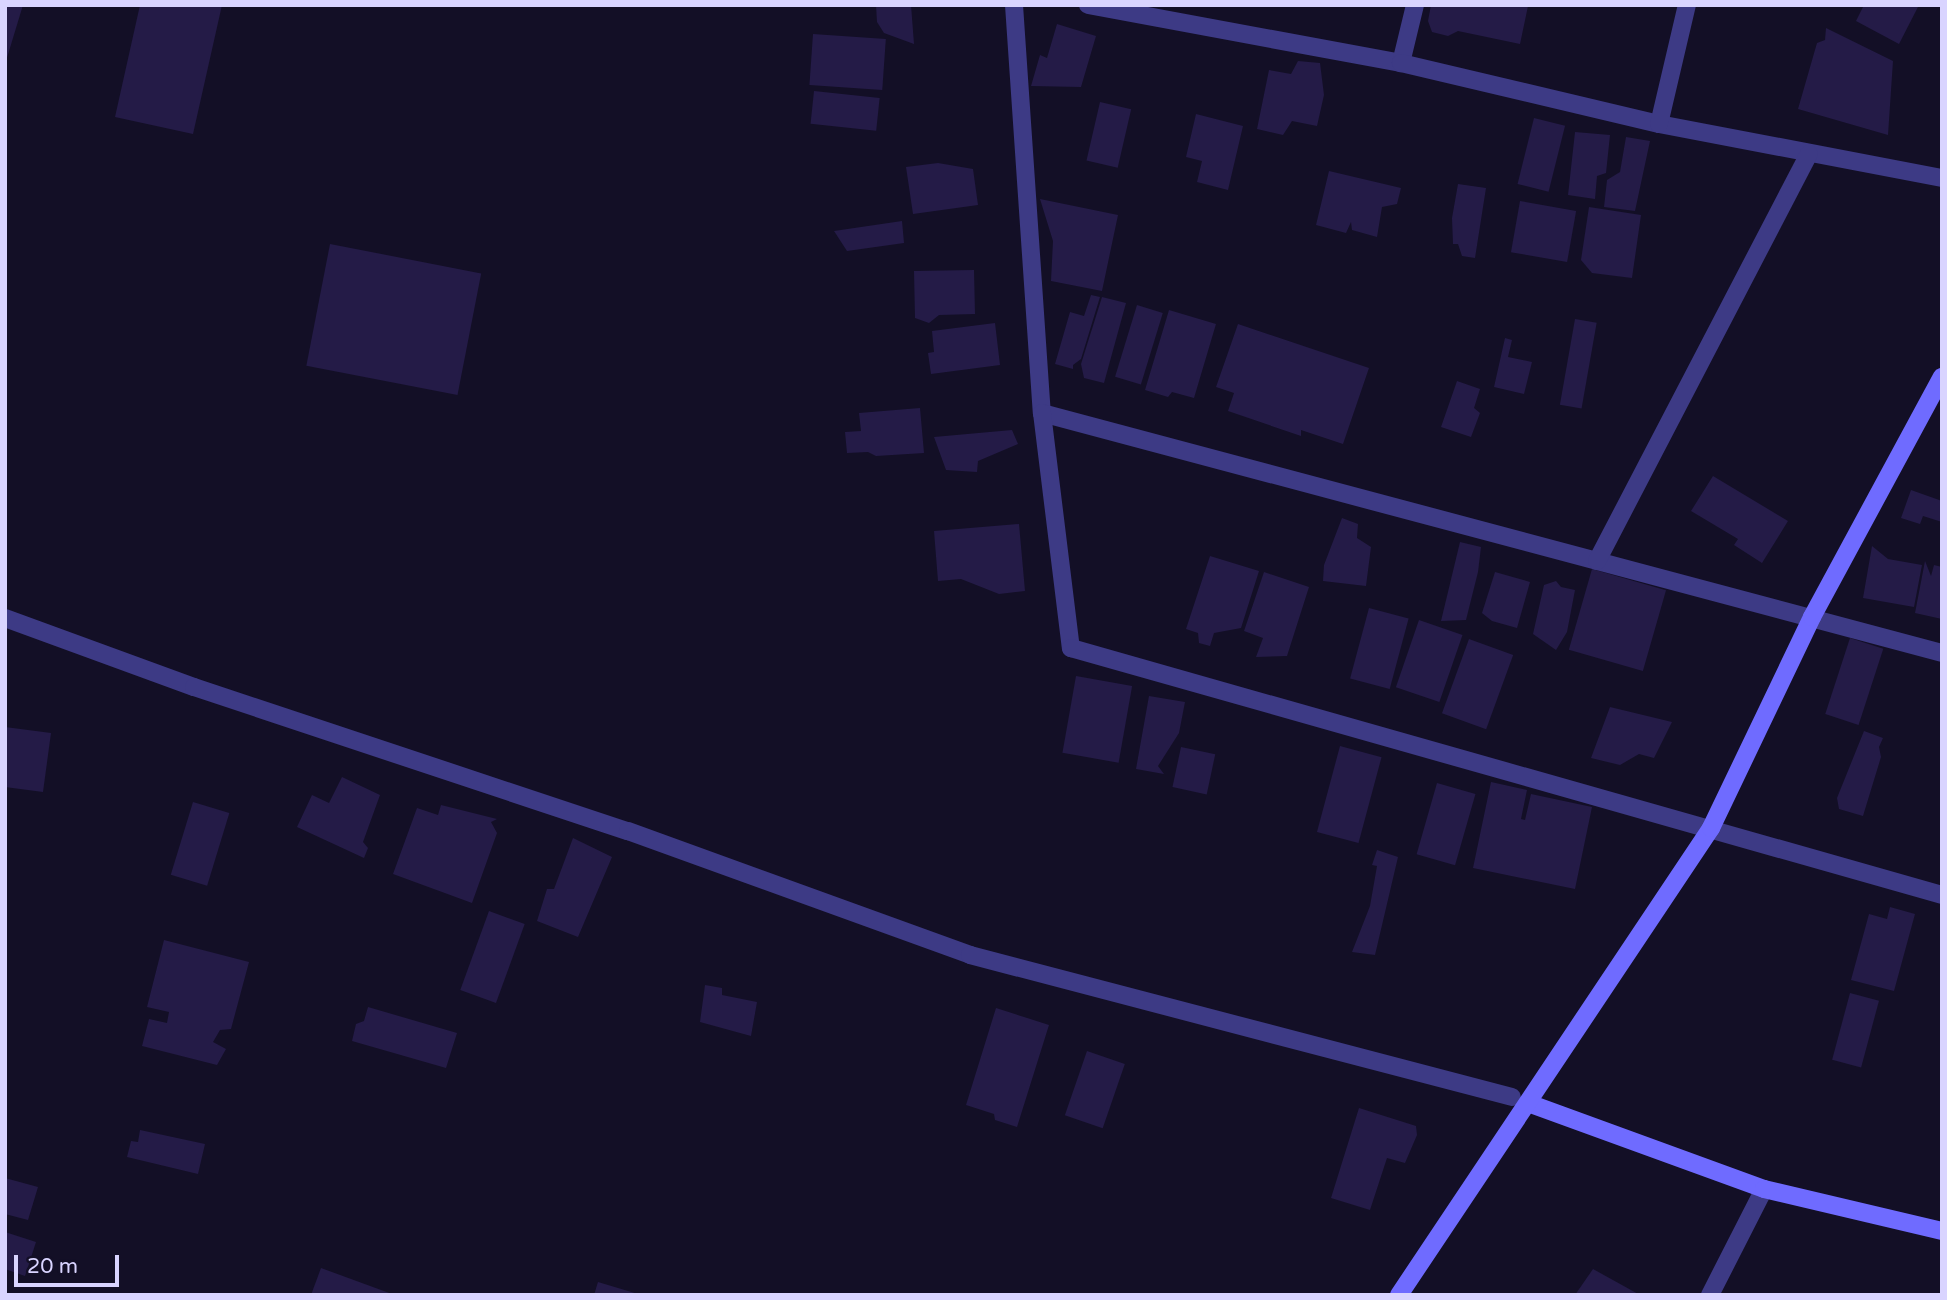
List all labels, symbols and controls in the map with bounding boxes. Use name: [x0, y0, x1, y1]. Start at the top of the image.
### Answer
scale bar: [18, 1240, 122, 1284]
text: 20 m: [27, 1254, 78, 1279]

